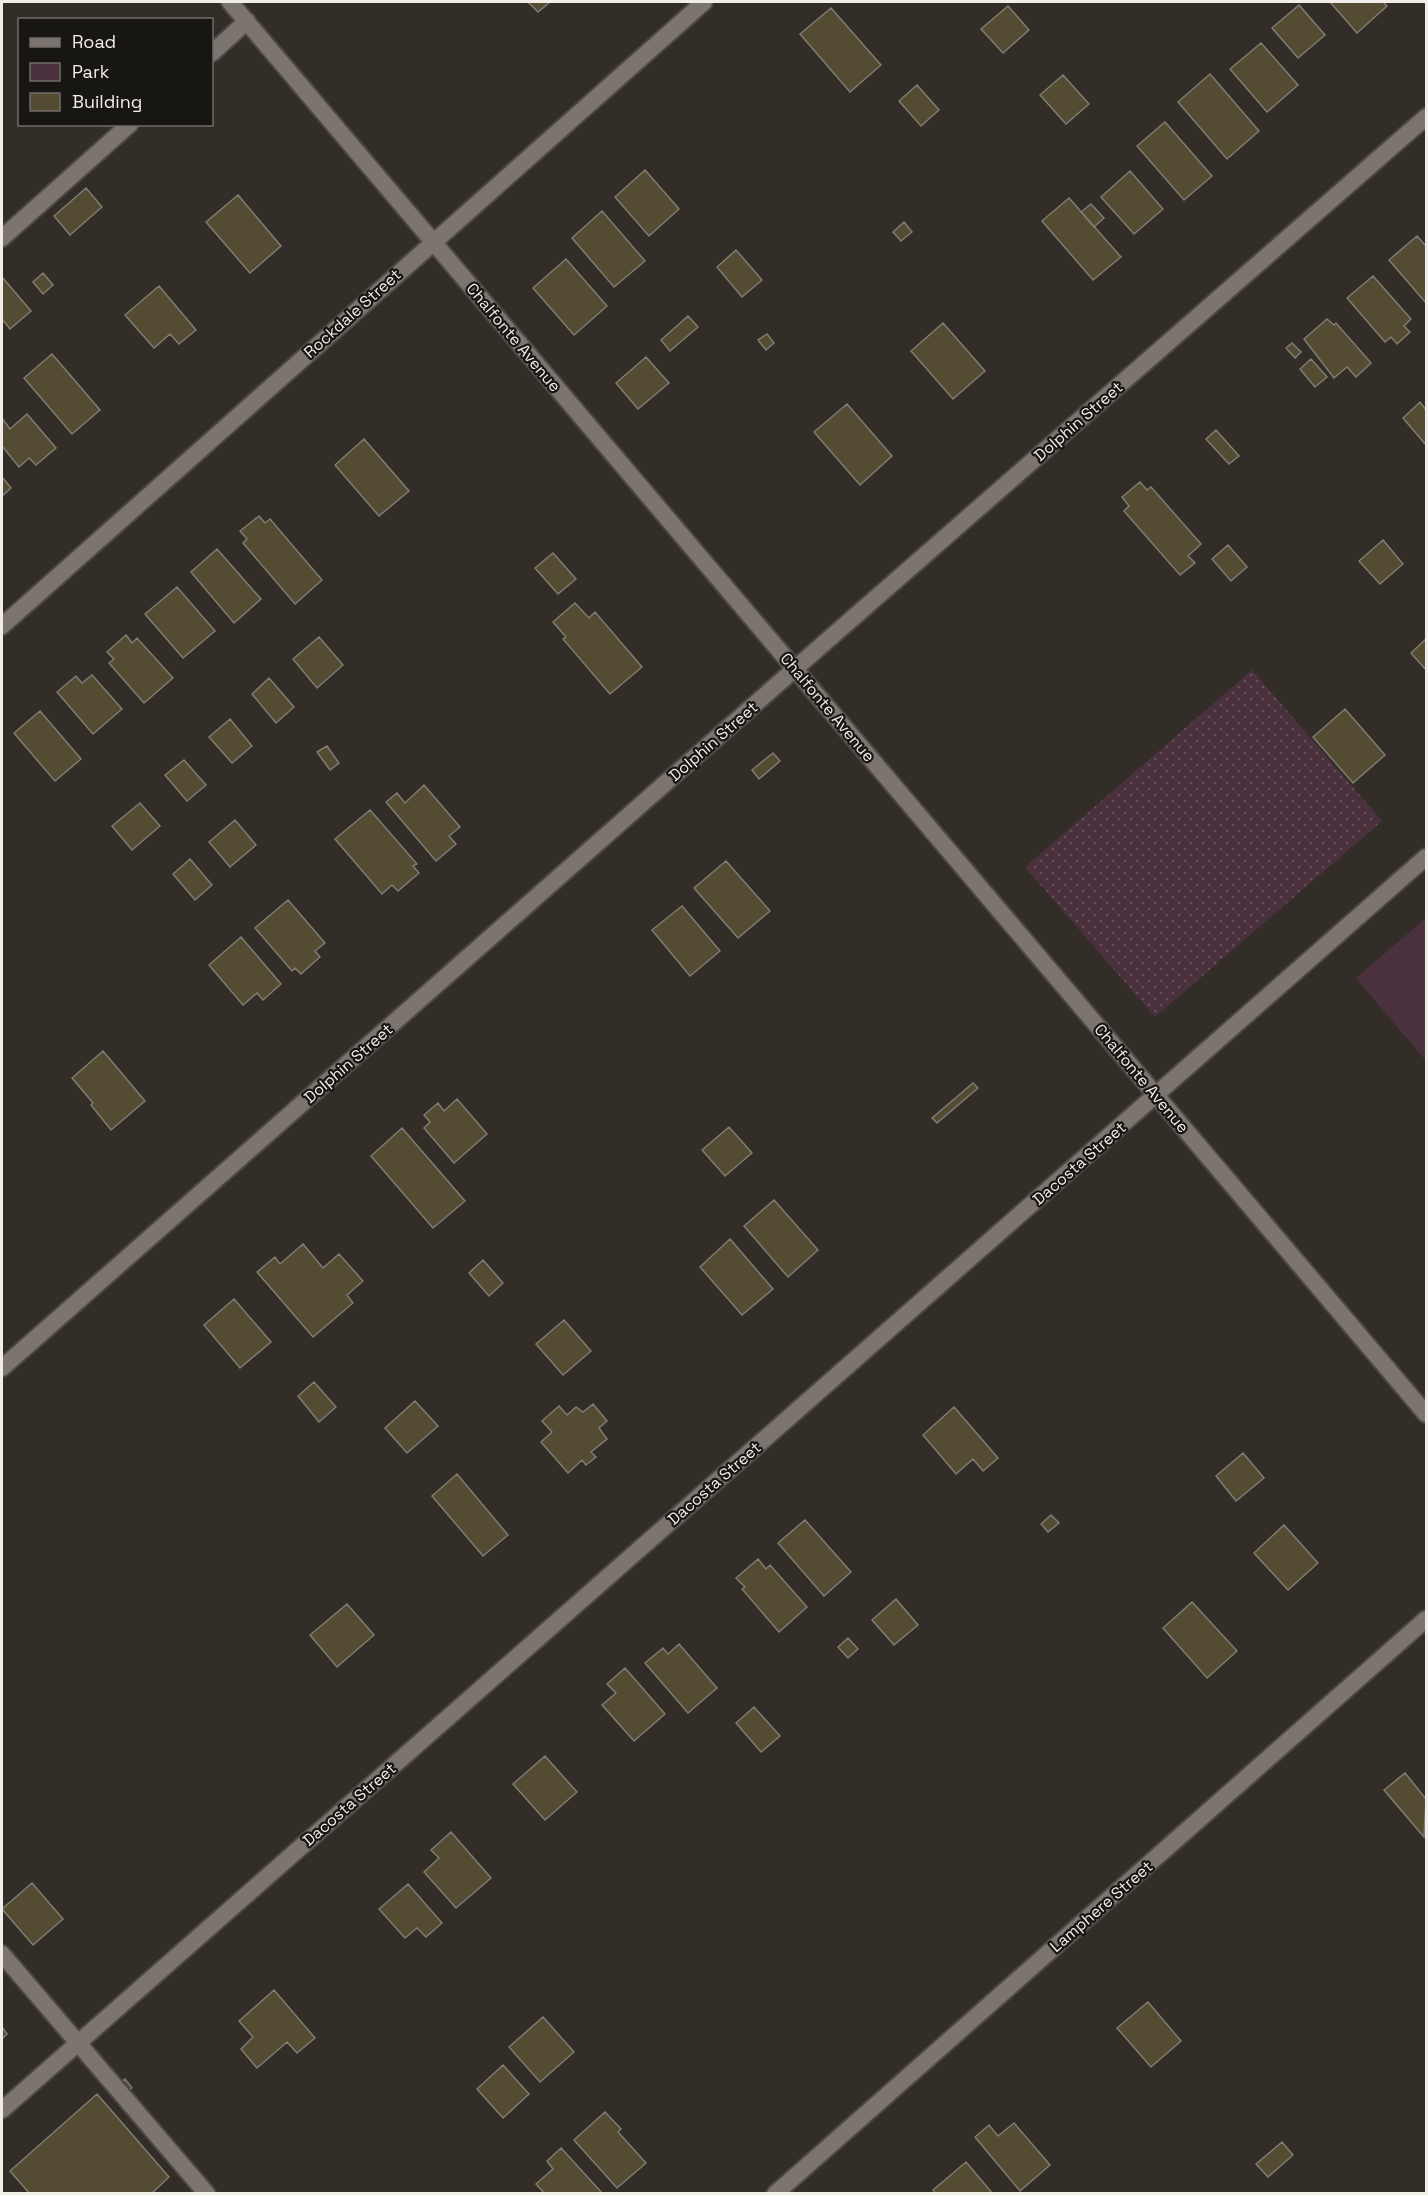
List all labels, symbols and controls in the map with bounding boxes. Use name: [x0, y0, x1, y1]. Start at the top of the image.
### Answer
legend: [18, 18, 213, 126]
text: Road: [72, 30, 116, 53]
text: Park: [72, 60, 110, 83]
text: Building: [72, 90, 142, 113]
street label: Rockdale Street: [299, 264, 405, 363]
street label: Chalfonte Avenue: [462, 278, 565, 396]
street label: Dolphin Street: [1029, 377, 1127, 466]
street label: Chalfonte Avenue: [776, 648, 879, 766]
street label: Dolphin Street: [664, 697, 762, 786]
street label: Dolphin Street: [299, 1019, 397, 1108]
street label: Chalfonte Avenue: [1090, 1019, 1193, 1137]
street label: Dacosta Street: [1028, 1117, 1130, 1210]
street label: Dacosta Street: [663, 1437, 765, 1530]
street label: Dacosta Street: [298, 1758, 400, 1851]
street label: Lamphere Street: [1046, 1856, 1157, 1957]

